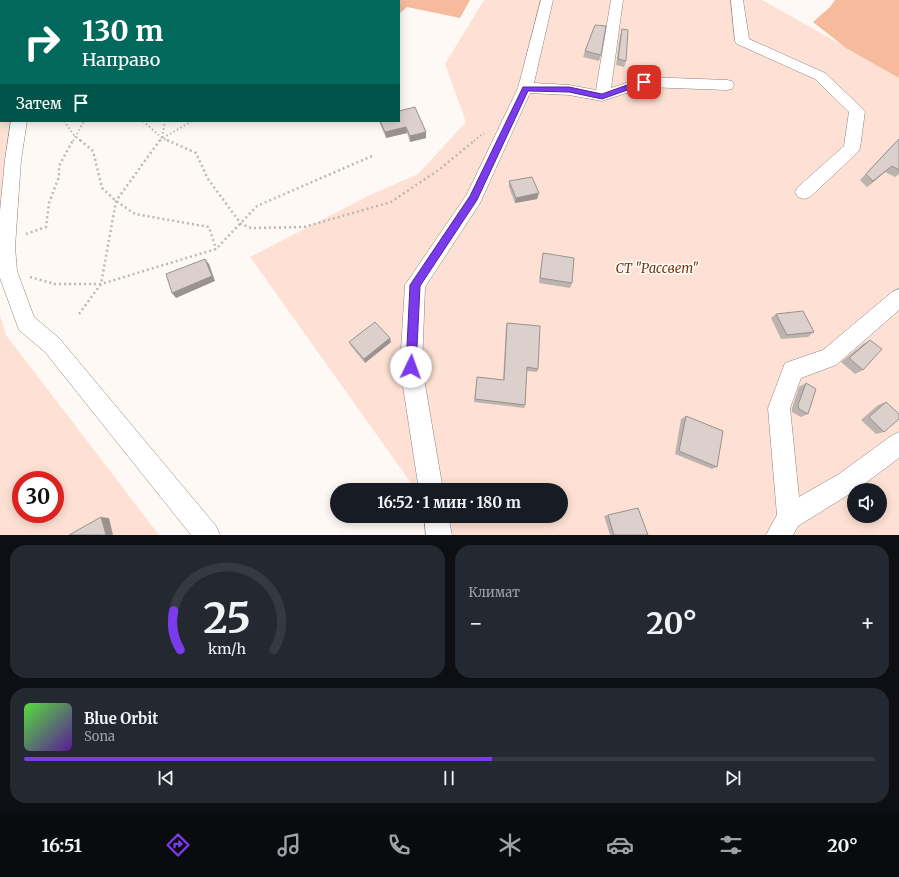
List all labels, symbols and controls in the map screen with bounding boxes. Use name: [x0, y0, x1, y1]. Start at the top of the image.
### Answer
text: 130 m: [82, 13, 164, 49]
icon: right: [16, 16, 68, 68]
text: Направо: [82, 48, 160, 71]
pin: [627, 65, 661, 99]
icon: arrive: [633, 71, 655, 93]
icon: arrive: [70, 92, 92, 114]
text: Затем: [16, 94, 62, 113]
park label: СТ "Рассвет": [615, 260, 699, 277]
position arrow: [390, 346, 432, 388]
speed limit sign: 30: [12, 471, 64, 523]
map controls: [847, 483, 887, 523]
button: sound: [847, 483, 887, 523]
text: 16:52 · 1 мин · 180 m: [377, 493, 521, 512]
text: Климат: [469, 584, 520, 601]
text: 25: [203, 591, 251, 643]
text: 20°: [646, 604, 697, 642]
text: −: [469, 609, 483, 637]
text: +: [860, 609, 875, 637]
text: km/h: [208, 639, 247, 657]
text: Blue Orbit: [84, 709, 158, 728]
text: Sona: [84, 728, 115, 745]
icon: previous: [155, 767, 177, 789]
icon: pause: [438, 767, 460, 789]
icon: next: [722, 767, 744, 789]
icon: directions: [164, 831, 192, 859]
icon: music: [275, 831, 303, 859]
icon: phone: [385, 831, 413, 859]
icon: climate: [496, 831, 524, 859]
icon: car: [606, 831, 634, 859]
icon: filters: [717, 831, 745, 859]
text: 16:51: [41, 834, 82, 857]
text: 20°: [827, 834, 858, 857]

